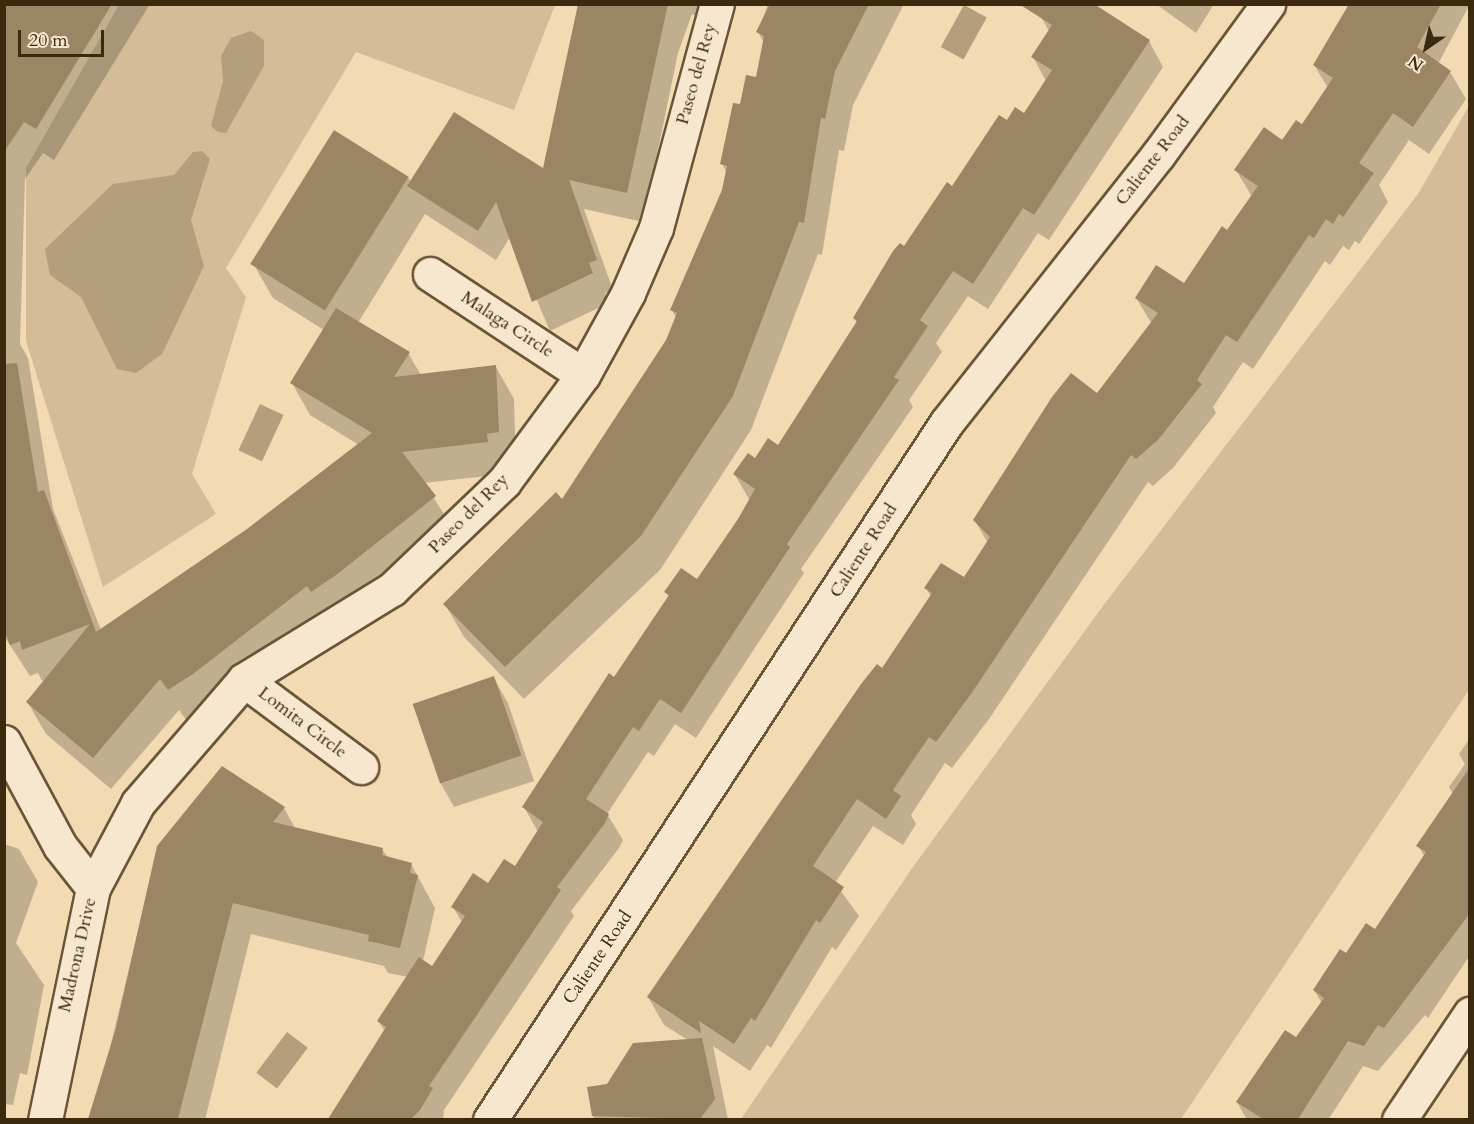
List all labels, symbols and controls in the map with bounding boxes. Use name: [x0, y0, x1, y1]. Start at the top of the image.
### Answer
scale bar: [21, 18, 106, 56]
north arrow: [1396, 18, 1456, 78]
street label: Paseo del Rey: [672, 21, 722, 127]
text: 20 m: [29, 28, 68, 53]
text: N: [1404, 50, 1428, 76]
street label: Caliente Road: [1111, 112, 1195, 210]
street label: Malaga Circle: [457, 287, 557, 363]
street label: Paseo del Rey: [424, 469, 514, 559]
street label: Caliente Road: [826, 500, 902, 602]
street label: Lomita Circle: [253, 683, 351, 763]
street label: Madrona Drive: [54, 896, 102, 1014]
street label: Caliente Road: [559, 907, 637, 1009]

